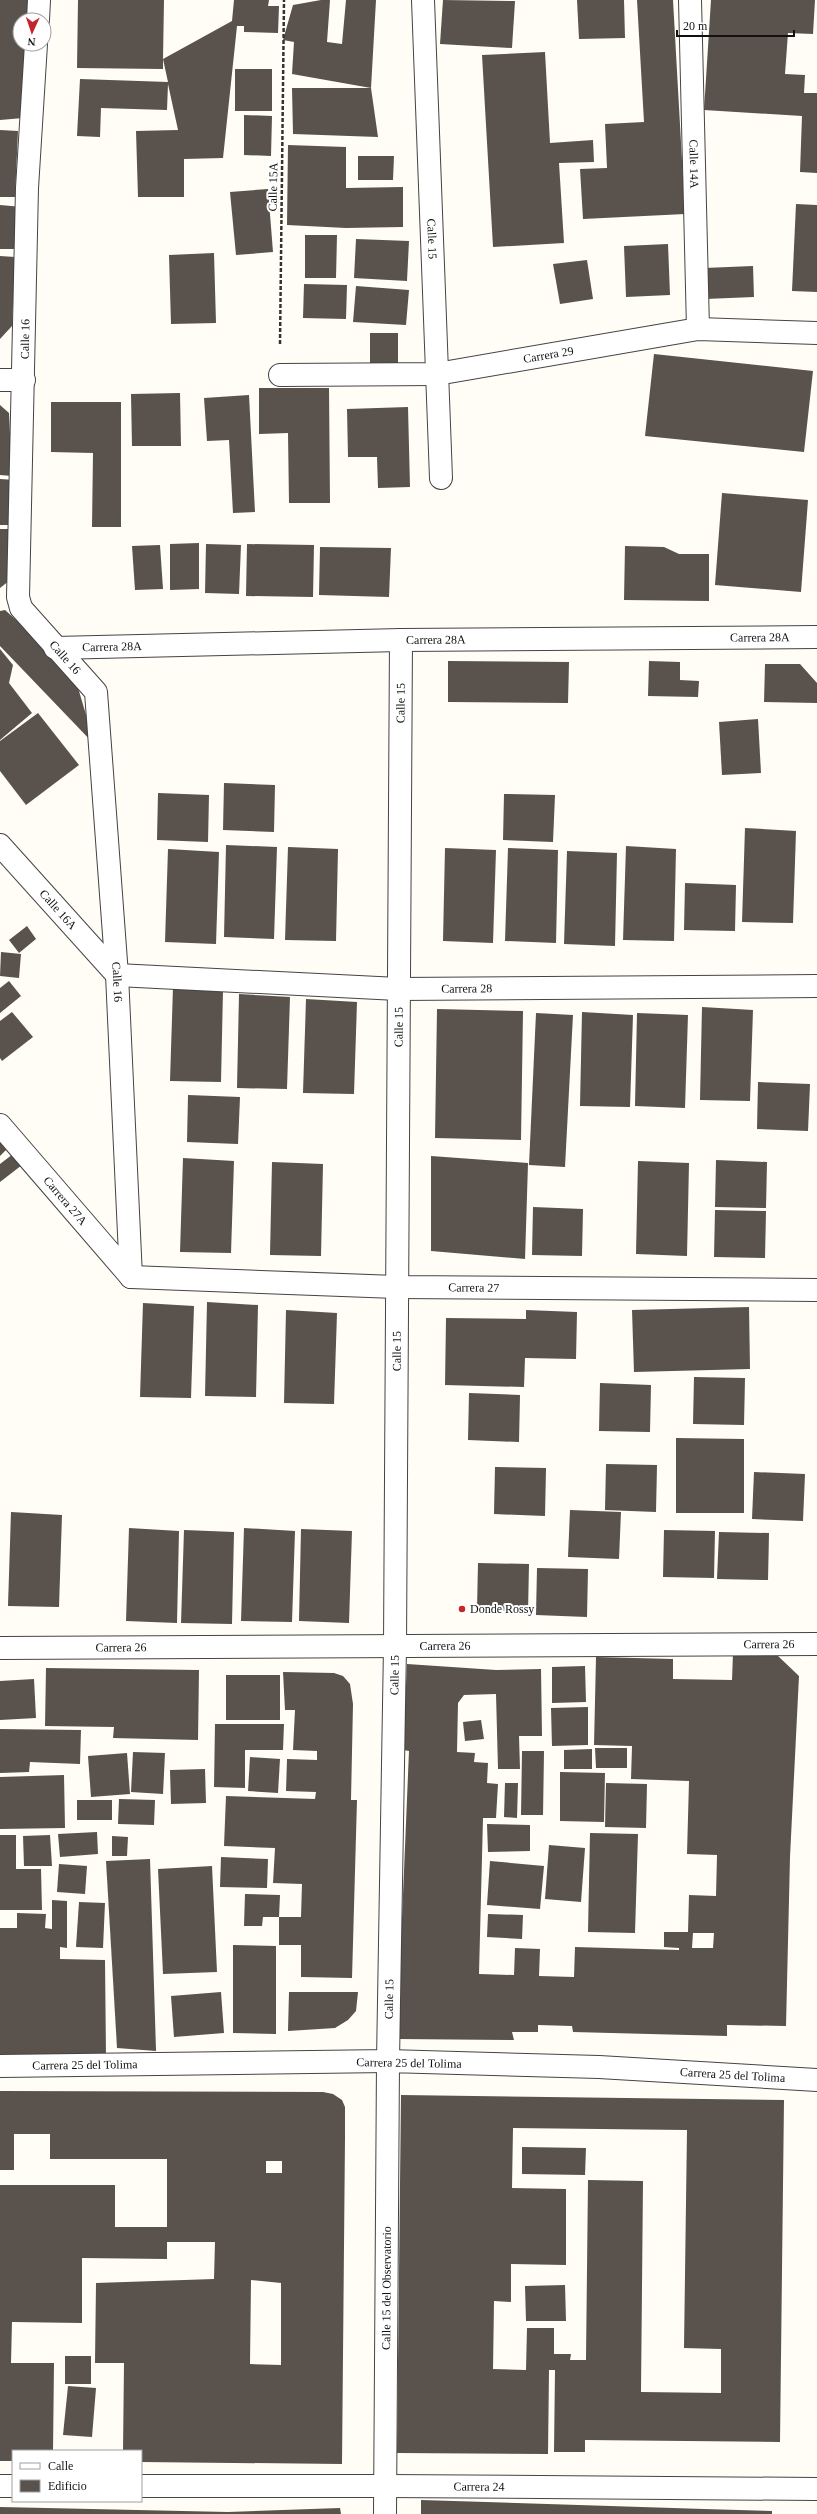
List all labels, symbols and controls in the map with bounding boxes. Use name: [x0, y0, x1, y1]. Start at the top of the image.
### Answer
north arrow: [12, 12, 52, 52]
scale bar: [677, 12, 794, 38]
text: 20 m: [683, 19, 708, 33]
text: N: [27, 36, 36, 48]
street label: Calle 14A: [686, 139, 702, 189]
street label: Calle 15A: [266, 162, 280, 212]
street label: Calle 15: [424, 218, 440, 259]
street label: Calle 16: [18, 319, 32, 359]
street label: Carrera 29: [522, 344, 575, 366]
street label: Carrera 28A: [730, 630, 790, 645]
street label: Carrera 28A: [406, 633, 466, 647]
street label: Calle 16: [46, 638, 84, 677]
street label: Carrera 28A: [82, 639, 142, 654]
street label: Calle 15: [394, 683, 408, 723]
street label: Calle 16A: [37, 887, 80, 933]
street label: Calle 16: [109, 961, 125, 1002]
street label: Carrera 28: [441, 981, 492, 996]
street label: Calle 15: [392, 1007, 406, 1047]
street label: Carrera 27A: [41, 1174, 90, 1228]
street label: Carrera 27: [448, 1280, 499, 1295]
street label: Calle 15: [390, 1331, 404, 1371]
place label: Donde Rossy: [470, 1602, 534, 1616]
marker: Donde Rossy: [457, 1604, 467, 1614]
street label: Carrera 26: [743, 1637, 795, 1651]
street label: Carrera 26: [419, 1639, 471, 1653]
street label: Carrera 26: [95, 1640, 147, 1655]
street label: Calle 15: [387, 1655, 402, 1695]
street label: Calle 15: [382, 1979, 396, 2019]
street label: Carrera 25 del Tolima: [356, 2055, 462, 2071]
street label: Carrera 25 del Tolima: [32, 2057, 138, 2073]
street label: Carrera 25 del Tolima: [680, 2065, 786, 2085]
street label: Calle 15 del Observatorio: [379, 2226, 394, 2350]
legend: [12, 2450, 142, 2502]
text: Calle: [48, 2459, 73, 2473]
text: Edificio: [48, 2479, 87, 2493]
street label: Carrera 24: [453, 2479, 505, 2494]

